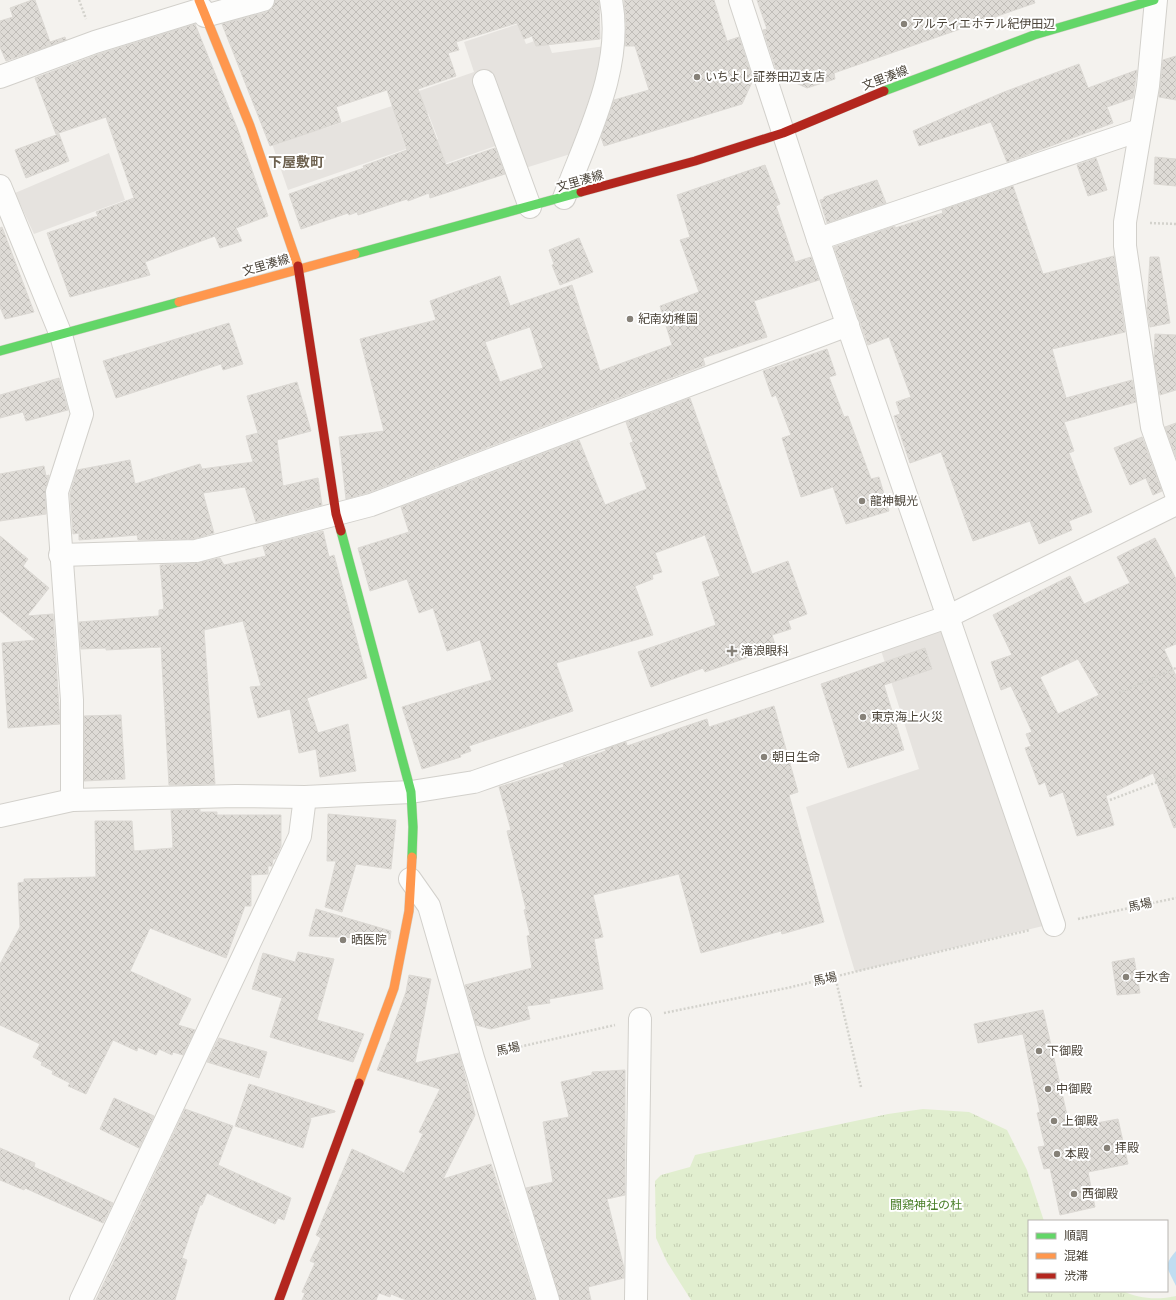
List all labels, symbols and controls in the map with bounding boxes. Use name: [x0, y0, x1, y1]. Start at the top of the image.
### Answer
place label: アルティエホテル紀伊田辺: [912, 15, 1055, 33]
marker: アルティエホテル紀伊田辺: [899, 19, 909, 29]
street label: 文里湊線: [859, 61, 911, 95]
place label: いちよし証券田辺支店: [705, 68, 825, 86]
marker: いちよし証券田辺支店: [692, 72, 702, 82]
district label: 下屋敷町: [268, 152, 324, 172]
street label: 文里湊線: [554, 166, 606, 196]
street label: 文里湊線: [240, 250, 292, 280]
place label: 紀南幼稚園: [638, 310, 698, 328]
marker: 紀南幼稚園: [625, 314, 635, 324]
place label: 龍神観光: [870, 492, 918, 510]
marker: 龍神観光: [857, 496, 867, 506]
place label: 滝浪眼科: [741, 642, 789, 660]
marker: 滝浪眼科: [726, 645, 738, 657]
place label: 東京海上火災: [871, 708, 943, 726]
marker: 東京海上火災: [858, 712, 868, 722]
place label: 朝日生命: [772, 748, 820, 766]
marker: 朝日生命: [759, 752, 769, 762]
street label: 馬場: [1126, 894, 1154, 916]
place label: 晒医院: [351, 931, 387, 949]
marker: 晒医院: [338, 935, 348, 945]
street label: 馬場: [811, 968, 839, 990]
place label: 手水舎: [1134, 968, 1170, 986]
marker: 手水舎: [1121, 972, 1131, 982]
street label: 馬場: [494, 1038, 522, 1060]
place label: 下御殿: [1047, 1042, 1083, 1060]
marker: 下御殿: [1034, 1046, 1044, 1056]
place label: 中御殿: [1056, 1080, 1092, 1098]
marker: 中御殿: [1043, 1084, 1053, 1094]
place label: 上御殿: [1062, 1112, 1098, 1130]
marker: 上御殿: [1049, 1116, 1059, 1126]
place label: 拝殿: [1115, 1139, 1139, 1157]
marker: 拝殿: [1102, 1143, 1112, 1153]
place label: 本殿: [1065, 1145, 1089, 1163]
marker: 本殿: [1052, 1149, 1062, 1159]
place label: 西御殿: [1082, 1185, 1118, 1203]
marker: 西御殿: [1069, 1189, 1079, 1199]
park label: 闘鶏神社の杜: [890, 1196, 962, 1214]
legend: [1028, 1220, 1168, 1292]
text: 順調: [1064, 1227, 1088, 1245]
text: 混雑: [1064, 1247, 1088, 1265]
text: 渋滞: [1064, 1267, 1088, 1285]

